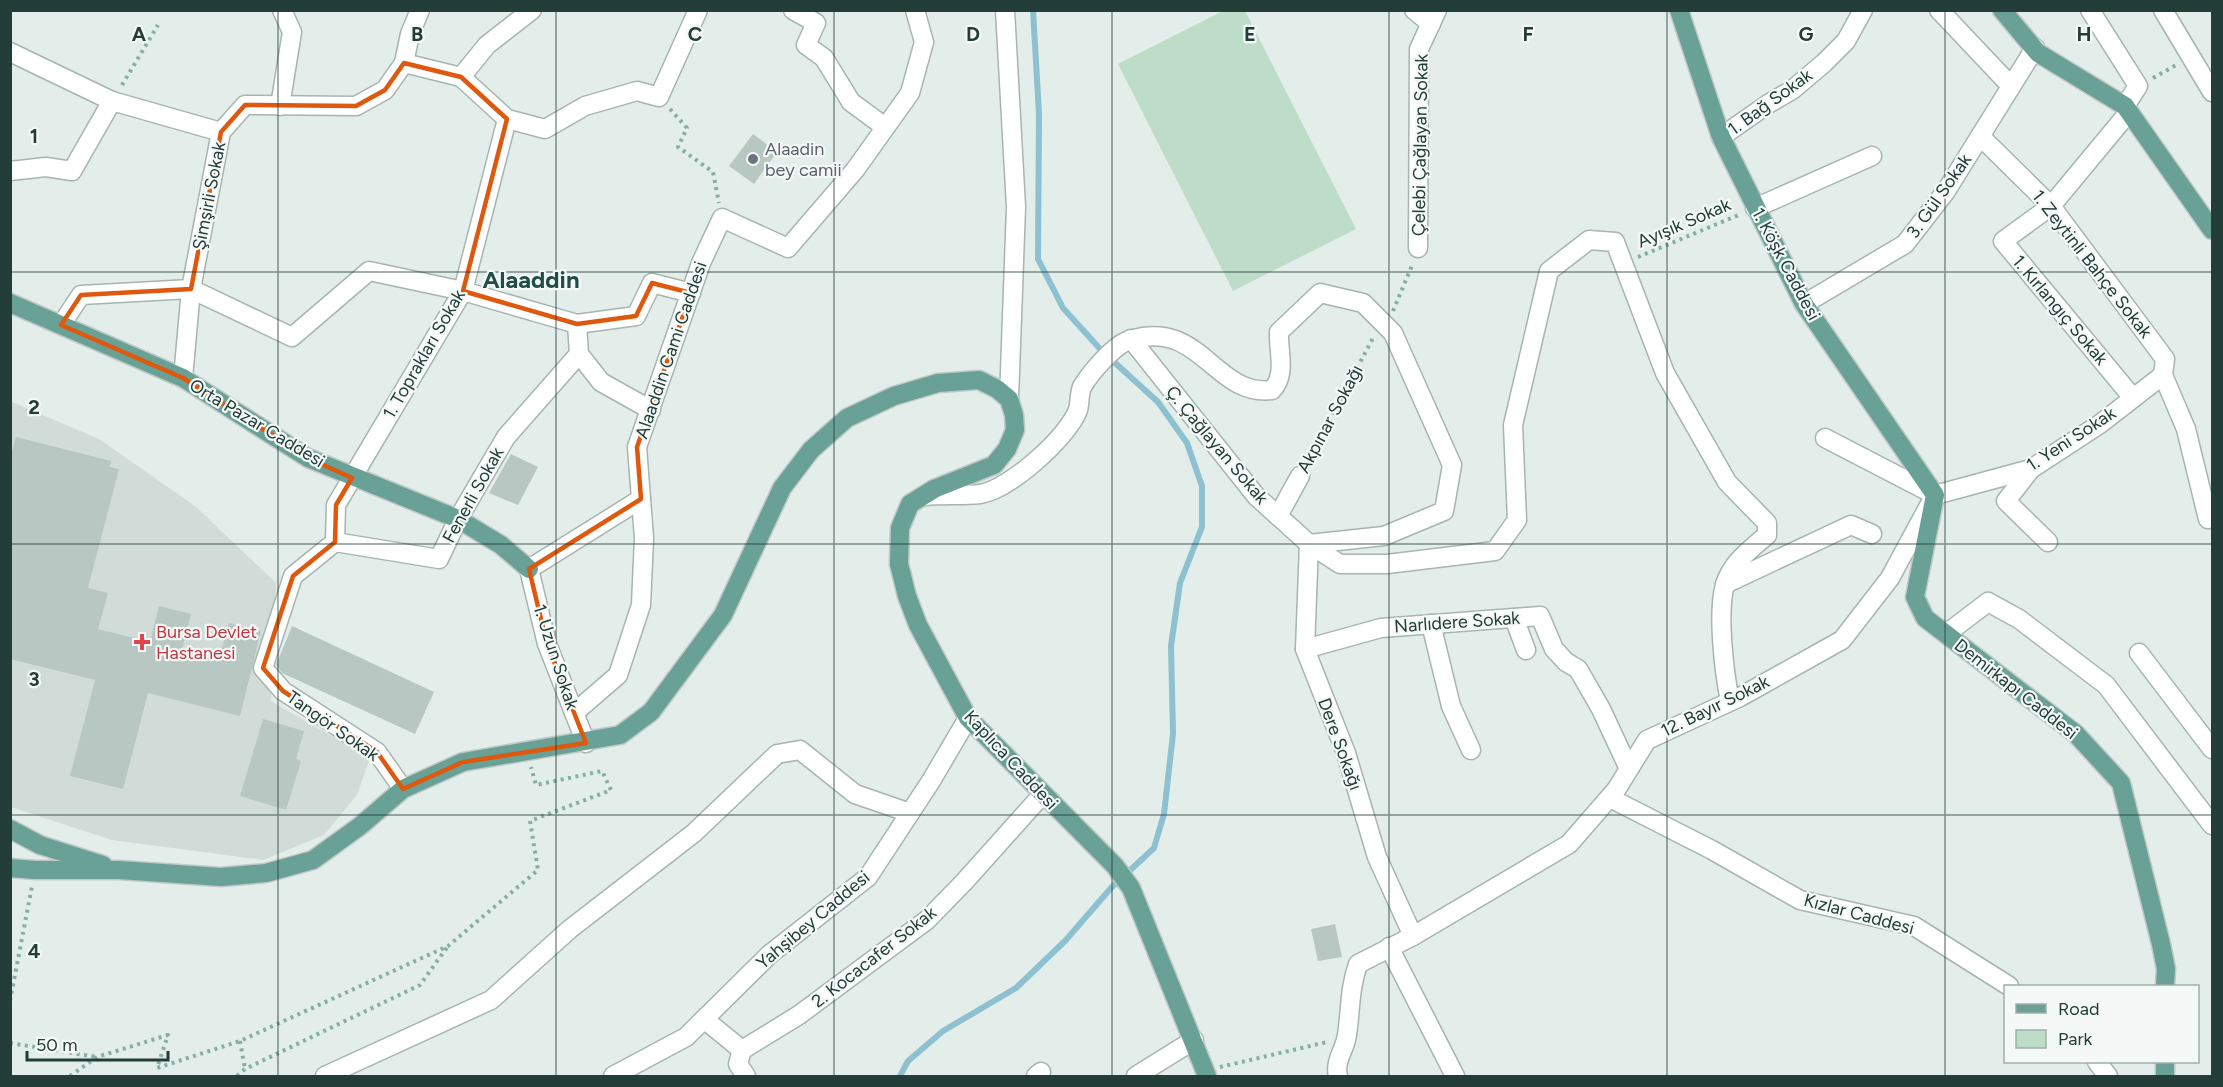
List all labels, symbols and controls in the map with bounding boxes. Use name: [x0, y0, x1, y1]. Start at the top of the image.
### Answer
text: A: [132, 22, 147, 46]
text: B: [411, 22, 423, 46]
text: C: [688, 22, 702, 46]
text: D: [966, 22, 980, 46]
text: E: [1244, 22, 1256, 46]
text: F: [1522, 22, 1534, 46]
text: G: [1799, 22, 1814, 46]
text: H: [2077, 22, 2092, 46]
street label: Çelebi Çağlayan Sokak: [1407, 53, 1433, 236]
street label: 1. Bağ Sokak: [1724, 64, 1817, 140]
text: 1: [30, 124, 38, 148]
place label: Alaadin bey camii: [765, 138, 842, 181]
street label: Şimşirli Sokak: [188, 140, 230, 252]
street label: 3. Gül Sokak: [1902, 149, 1976, 242]
marker: Alaadin bey camii: [746, 152, 760, 166]
street label: 1. Zeytinli Bahçe Sokak: [2027, 186, 2157, 343]
street label: Ayışık Sokak: [1634, 193, 1734, 253]
street label: 1. Köşk Caddesi: [1747, 204, 1825, 324]
street label: 1. Kırlangıç Sokak: [2008, 250, 2113, 370]
street label: Alaaddin Cami Caddesi: [630, 258, 712, 442]
district label: Alaaddin: [482, 265, 580, 294]
street label: 1. Toprakları Sokak: [378, 285, 470, 422]
street label: Akpınar Sokağı: [1292, 361, 1368, 477]
street label: Orta Pazar Caddesi: [185, 374, 329, 472]
street label: Ç. Çağlayan Sokak: [1161, 381, 1273, 509]
text: 2: [28, 395, 40, 419]
street label: 1. Yeni Sokak: [2022, 402, 2120, 476]
street label: Fenerli Sokak: [438, 443, 508, 547]
street label: 1. Uzun Sokak: [529, 601, 583, 713]
street label: Narlıdere Sokak: [1393, 607, 1521, 637]
place label: Bursa Devlet Hastanesi: [156, 621, 257, 664]
marker: Bursa Devlet Hastanesi: [133, 633, 151, 651]
street label: Demirkapı Caddesi: [1950, 634, 2082, 744]
text: 3: [28, 667, 40, 691]
street label: 12. Bayır Sokak: [1657, 670, 1773, 742]
street label: Tangör Sokak: [283, 686, 384, 766]
street label: Dere Sokağı: [1313, 695, 1367, 793]
street label: Kaplıca Caddesi: [959, 706, 1063, 814]
street label: Yahşibey Caddesi: [752, 866, 874, 974]
street label: Kızlar Caddesi: [1801, 889, 1917, 939]
street label: 2. Kocacafer Sokak: [807, 901, 941, 1013]
text: 4: [28, 939, 41, 963]
legend: [2004, 985, 2199, 1063]
text: Road: [2058, 998, 2099, 1020]
scale bar: [27, 1024, 168, 1062]
text: Park: [2058, 1028, 2093, 1050]
text: 50 m: [36, 1034, 78, 1056]

